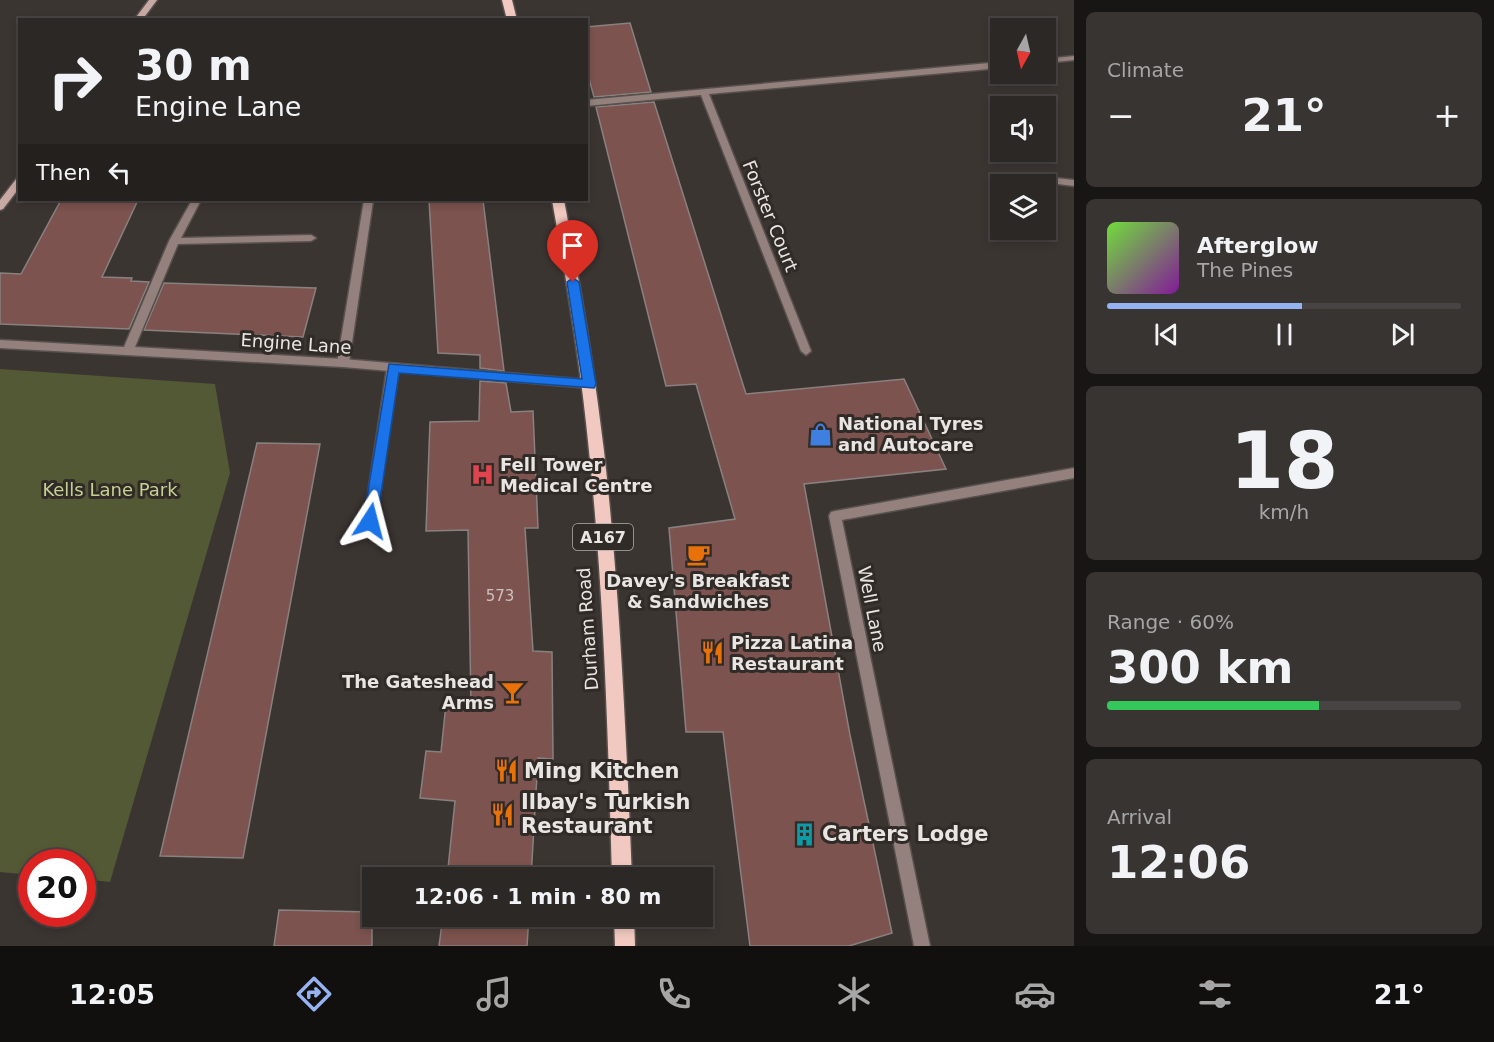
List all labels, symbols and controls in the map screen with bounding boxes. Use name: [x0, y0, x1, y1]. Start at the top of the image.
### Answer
north arrow: [990, 18, 1056, 84]
map controls: [990, 18, 1056, 240]
text: 30 m: [135, 41, 252, 90]
icon: right: [36, 42, 114, 120]
text: Climate: [1107, 58, 1184, 82]
text: 21°: [1241, 89, 1327, 142]
text: Engine Lane: [135, 91, 301, 122]
button: sound: [990, 96, 1056, 162]
text: −: [1107, 96, 1135, 135]
text: +: [1433, 96, 1461, 135]
icon: left: [103, 156, 136, 189]
street label: Forster Court: [739, 157, 802, 275]
text: Then: [36, 160, 91, 185]
button: layers: [990, 174, 1056, 240]
pin: [547, 220, 598, 282]
icon: arrive: [556, 229, 589, 262]
text: Afterglow: [1197, 233, 1319, 258]
text: The Pines: [1197, 258, 1293, 282]
icon: previous: [1150, 318, 1183, 351]
icon: pause: [1268, 318, 1301, 351]
icon: next: [1386, 318, 1419, 351]
street label: Engine Lane: [240, 329, 352, 358]
place label: National Tyres and Autocare: [838, 413, 983, 455]
text: 18: [1230, 416, 1338, 506]
shop icon: National Tyres and Autocare: [807, 421, 833, 447]
place label: Fell Tower Medical Centre: [500, 454, 652, 496]
hospital icon: Fell Tower Medical Centre: [469, 462, 495, 488]
park label: Kells Lane Park: [42, 479, 178, 500]
position arrow: [338, 489, 402, 553]
text: km/h: [1259, 500, 1309, 524]
road number: A167: [573, 524, 633, 550]
cafe icon: Davey's Breakfast & Sandwiches: [685, 542, 711, 568]
street label: Well Lane: [854, 564, 891, 654]
street label: Durham Road: [573, 567, 602, 691]
place label: Davey's Breakfast & Sandwiches: [606, 570, 790, 612]
house number: 573: [486, 587, 514, 605]
text: Range · 60%: [1107, 610, 1234, 634]
place label: Pizza Latina Restaurant: [731, 632, 853, 674]
restaurant icon: Pizza Latina Restaurant: [700, 640, 726, 666]
text: 300 km: [1107, 641, 1293, 694]
place label: The Gateshead Arms: [342, 671, 494, 713]
bar icon: The Gateshead Arms: [499, 679, 525, 705]
restaurant icon: Ming Kitchen: [493, 758, 519, 784]
place label: Ming Kitchen: [524, 759, 680, 783]
place label: Ilbay's Turkish Restaurant: [521, 790, 690, 838]
restaurant icon: Ilbay's Turkish Restaurant: [490, 801, 516, 827]
text: Arrival: [1107, 805, 1172, 829]
building icon: Carters Lodge: [791, 821, 817, 847]
place label: Carters Lodge: [822, 822, 989, 846]
text: 12:06: [1107, 836, 1250, 889]
speed limit sign: 20: [18, 849, 96, 927]
text: 12:06 · 1 min · 80 m: [414, 884, 661, 909]
icon: directions: [293, 973, 335, 1015]
icon: music: [473, 973, 515, 1015]
icon: phone: [653, 973, 695, 1015]
icon: climate: [833, 973, 875, 1015]
icon: car: [1014, 973, 1056, 1015]
icon: filters: [1194, 973, 1236, 1015]
text: 12:05: [69, 979, 155, 1010]
text: 21°: [1374, 979, 1425, 1010]

